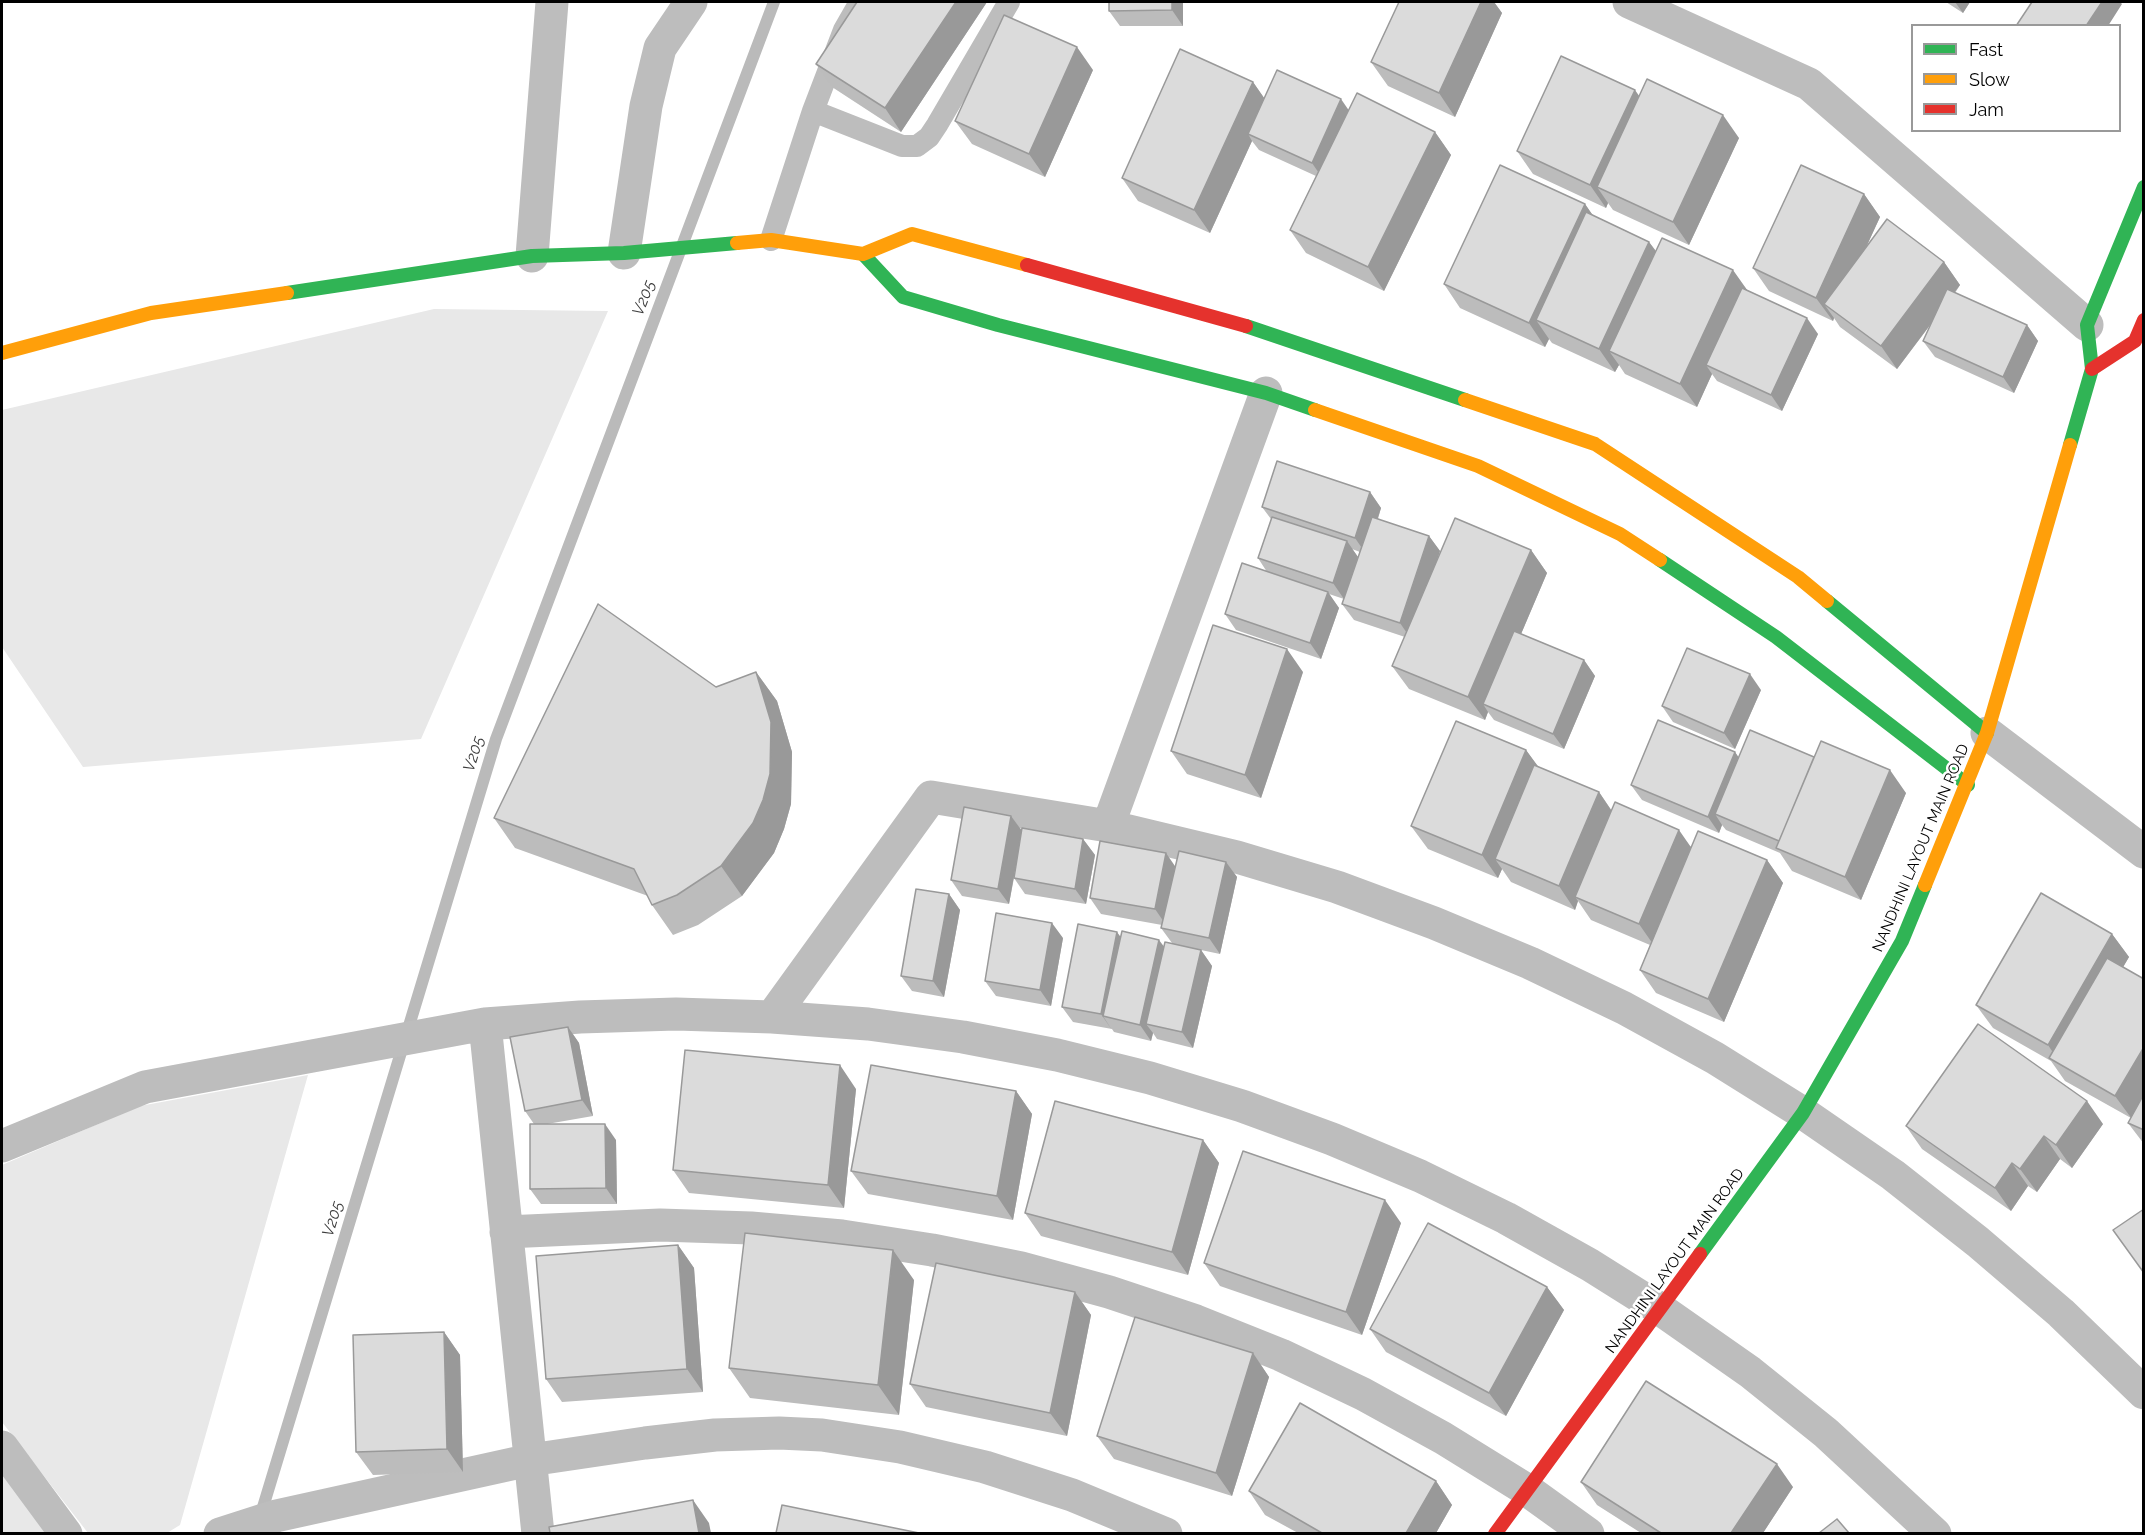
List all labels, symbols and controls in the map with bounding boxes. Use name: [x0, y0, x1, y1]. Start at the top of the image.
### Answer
legend: [1911, 24, 2121, 132]
text: Fast: [1969, 39, 2003, 60]
text: Slow: [1969, 69, 2010, 90]
text: Jam: [1969, 99, 2004, 120]
water label: V205: [629, 278, 659, 318]
water label: V205: [460, 734, 488, 774]
street label: NANDHINI LAYOUT MAIN ROAD: [1869, 741, 1973, 955]
street label: NANDHINI LAYOUT MAIN ROAD: [1602, 1165, 1748, 1357]
water label: V205: [319, 1199, 347, 1239]

